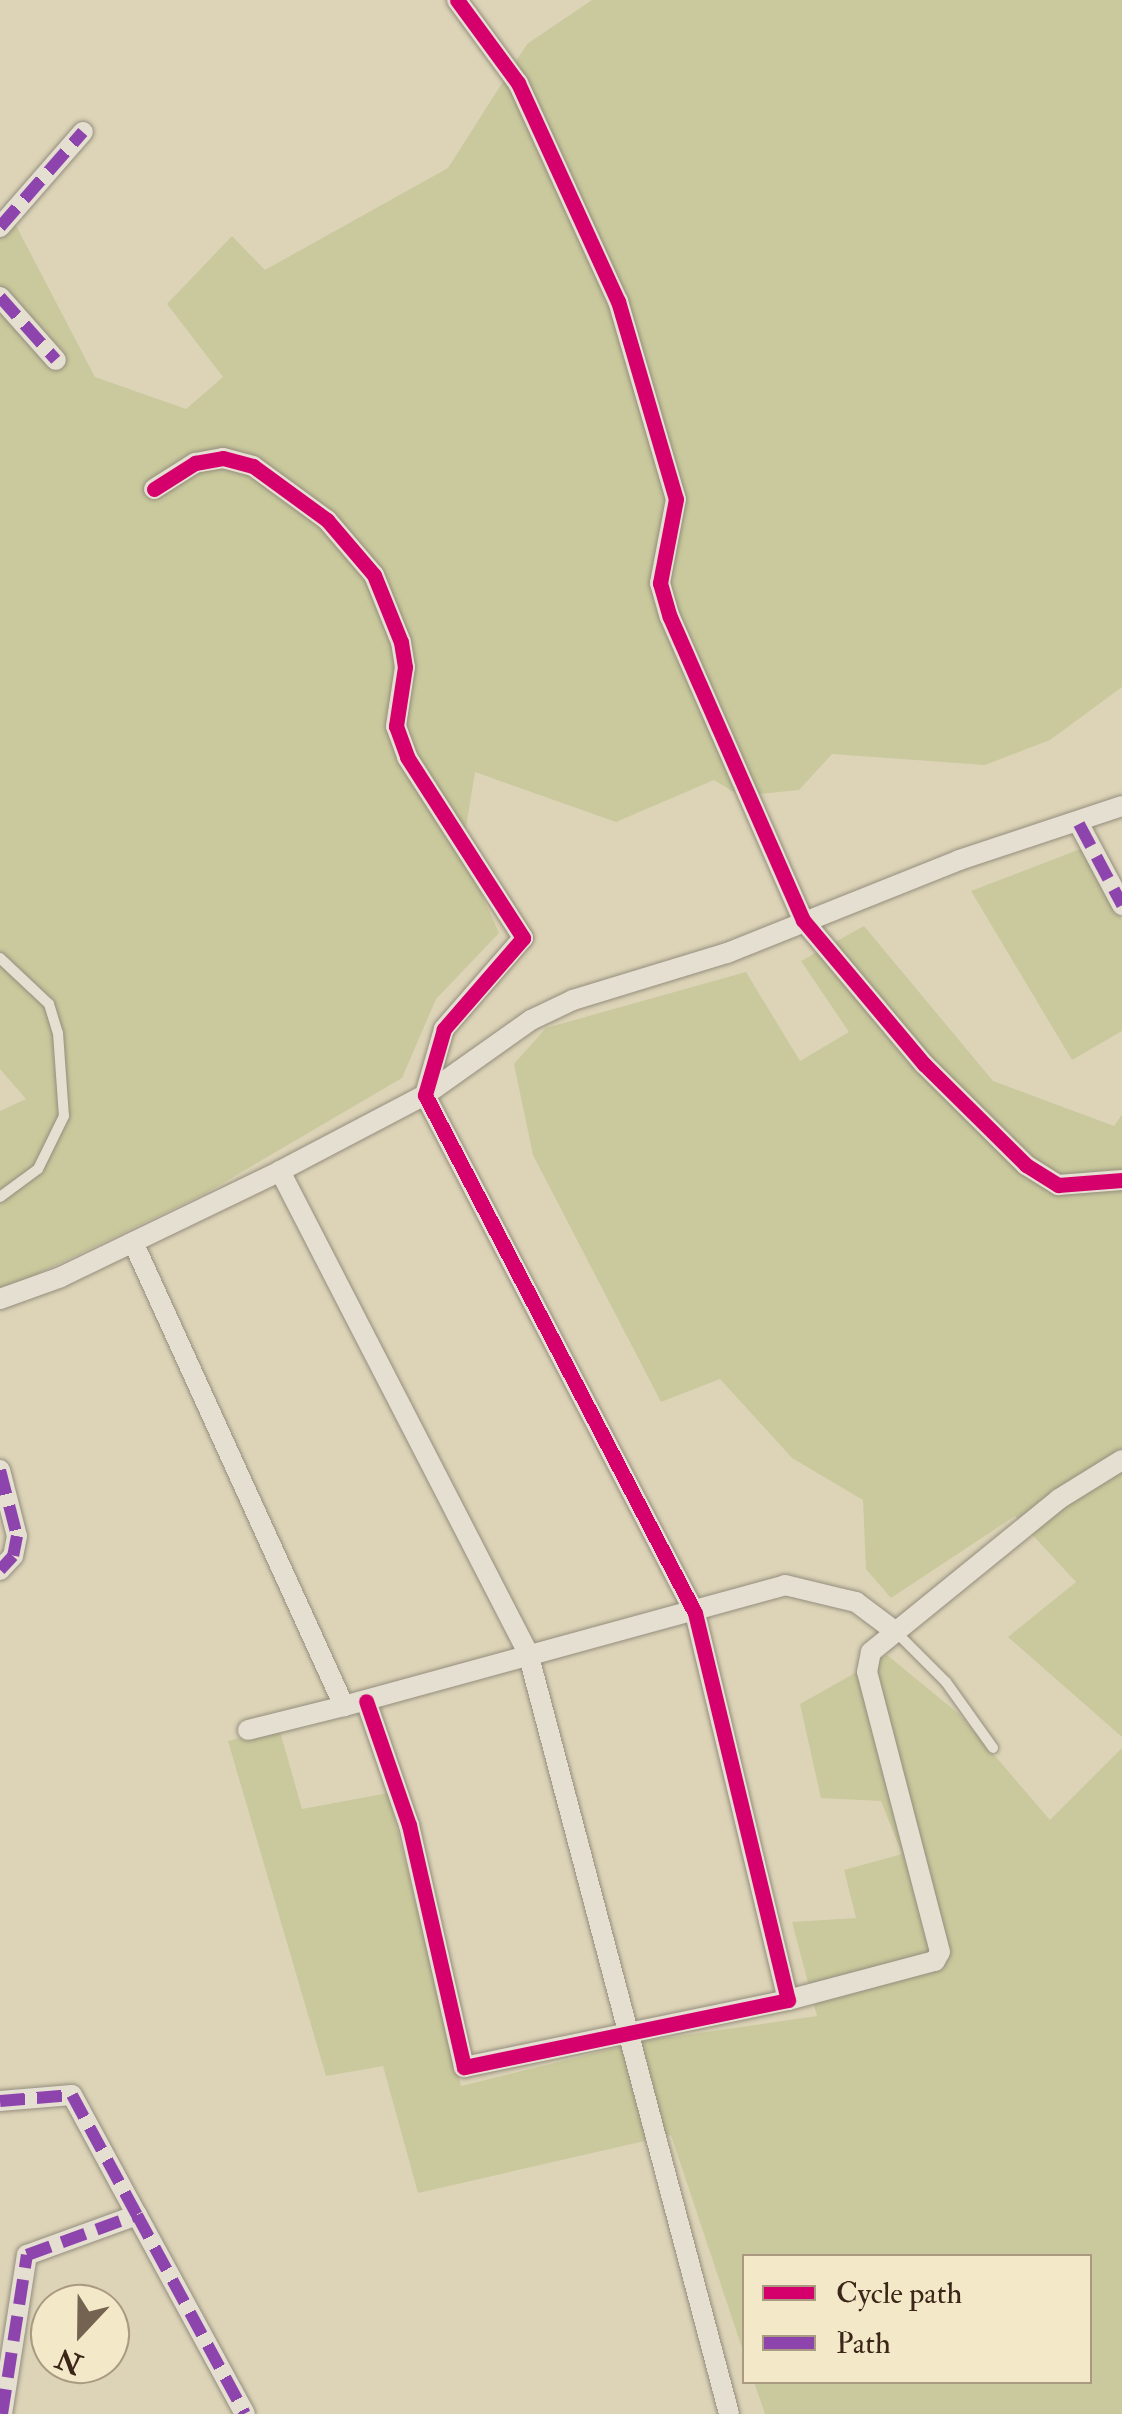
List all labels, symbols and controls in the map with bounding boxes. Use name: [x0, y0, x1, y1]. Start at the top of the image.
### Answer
legend: [742, 2254, 1092, 2384]
text: Cycle path: [836, 2275, 962, 2312]
north arrow: [30, 2284, 130, 2384]
text: Path: [836, 2325, 891, 2362]
text: N: [51, 2340, 88, 2381]

